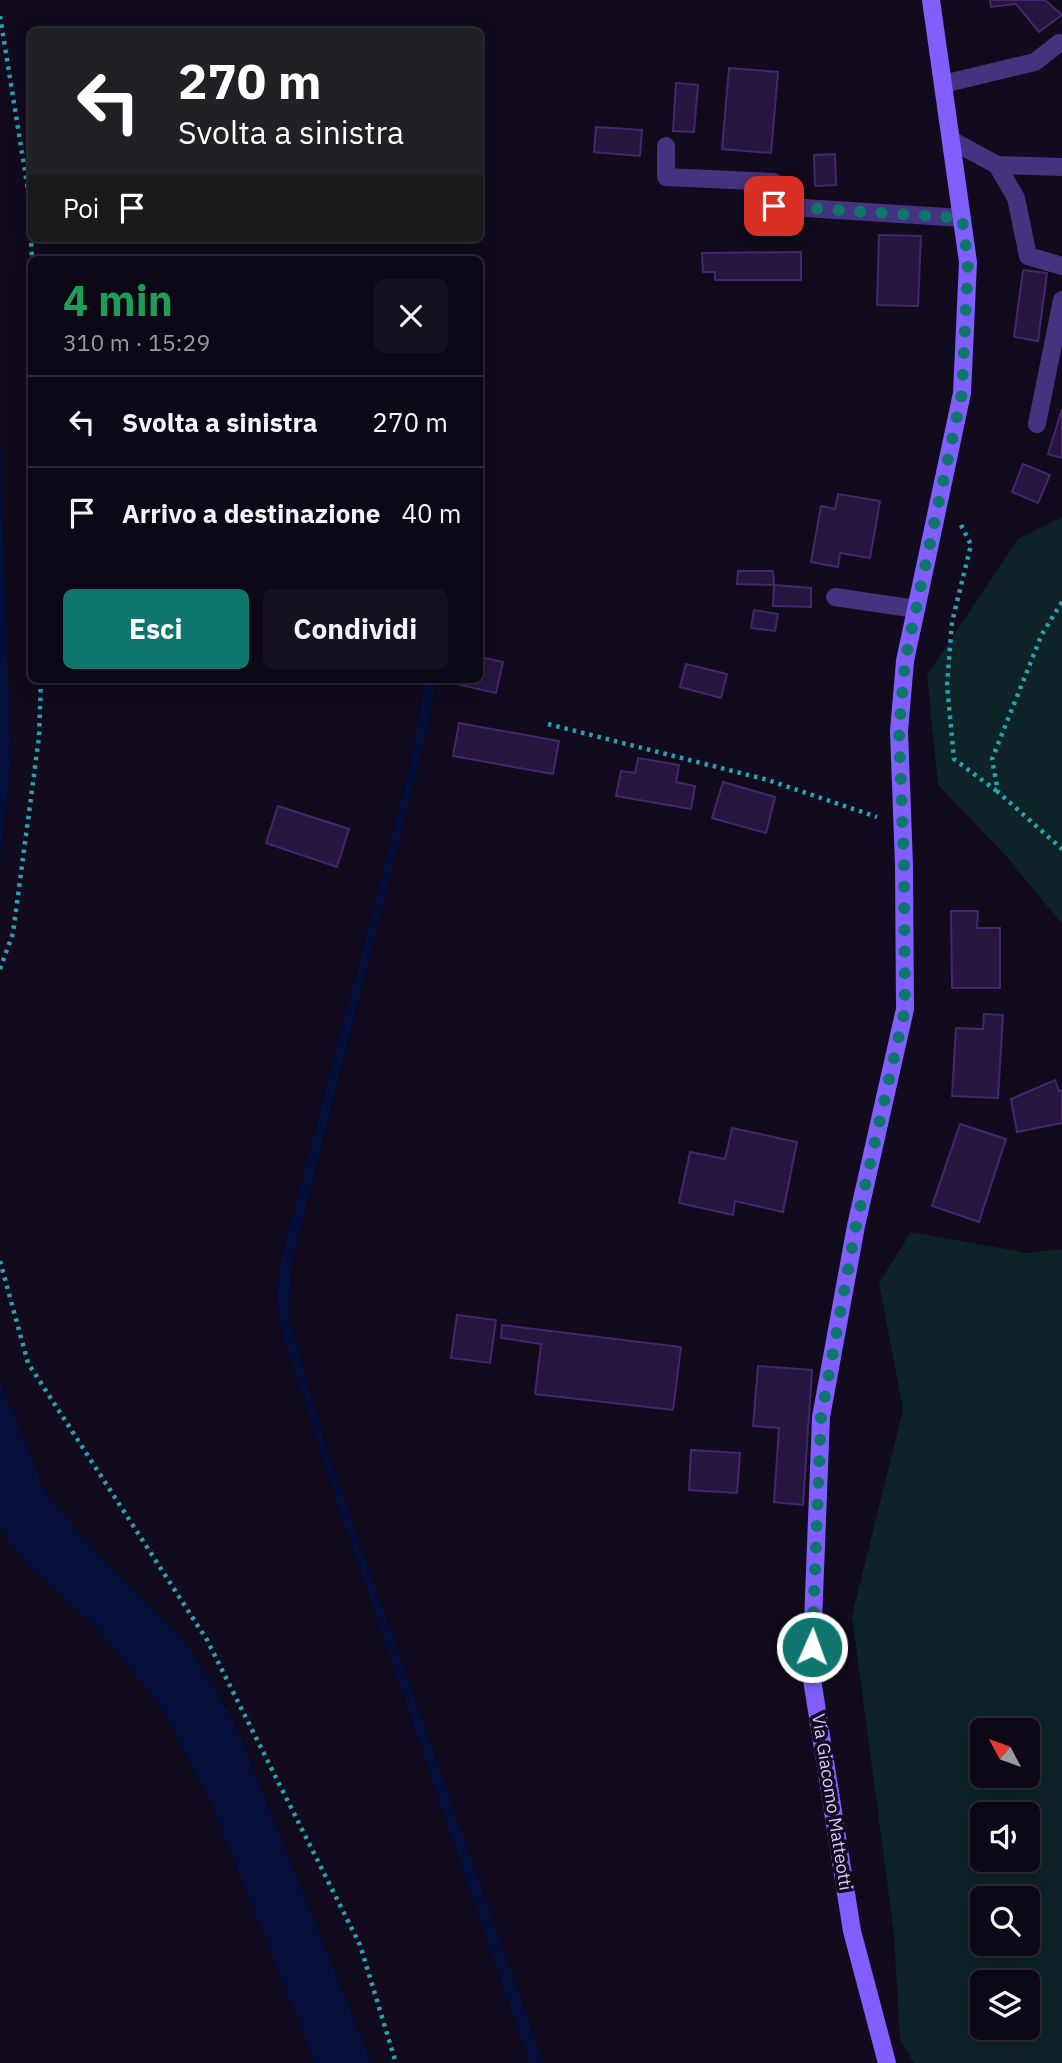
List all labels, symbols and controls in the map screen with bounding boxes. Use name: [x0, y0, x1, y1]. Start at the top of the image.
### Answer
text: 270 m: [178, 49, 322, 112]
icon: left: [63, 56, 154, 147]
text: Svolta a sinistra: [178, 111, 404, 153]
pin: [744, 176, 804, 236]
icon: arrive: [755, 187, 793, 225]
icon: arrive: [113, 189, 151, 227]
text: Poi: [63, 191, 99, 225]
text: 4 min: [63, 273, 173, 328]
button: close: [374, 279, 448, 353]
text: 310 m · 15:29: [63, 327, 210, 357]
icon: left: [63, 403, 101, 441]
text: Svolta a sinistra: [122, 405, 318, 439]
text: 270 m: [372, 405, 448, 439]
icon: arrive: [63, 494, 101, 532]
text: Arrivo a destinazione: [122, 496, 380, 530]
text: 40 m: [401, 496, 462, 530]
button: Esci: [63, 589, 249, 669]
button: Condividi: [263, 589, 448, 669]
position arrow: [775, 1610, 849, 1684]
street label: Via Giacomo Matteotti: [807, 1712, 858, 1892]
north arrow: [970, 1718, 1040, 1788]
map controls: [970, 1718, 1040, 2040]
button: sound: [970, 1802, 1040, 1872]
button: search: [970, 1886, 1040, 1956]
button: layers: [970, 1970, 1040, 2040]

